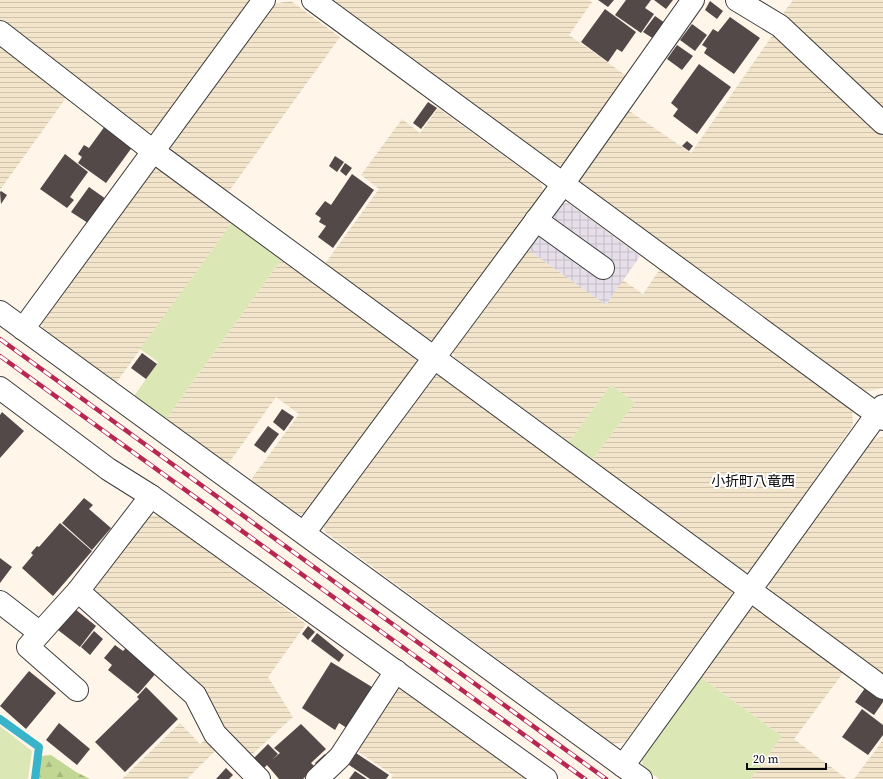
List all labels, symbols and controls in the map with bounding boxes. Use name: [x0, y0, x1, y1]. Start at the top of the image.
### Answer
district label: 小折町八竜西: [711, 471, 795, 491]
scale bar: [747, 745, 826, 771]
text: 20 m: [753, 751, 779, 767]

